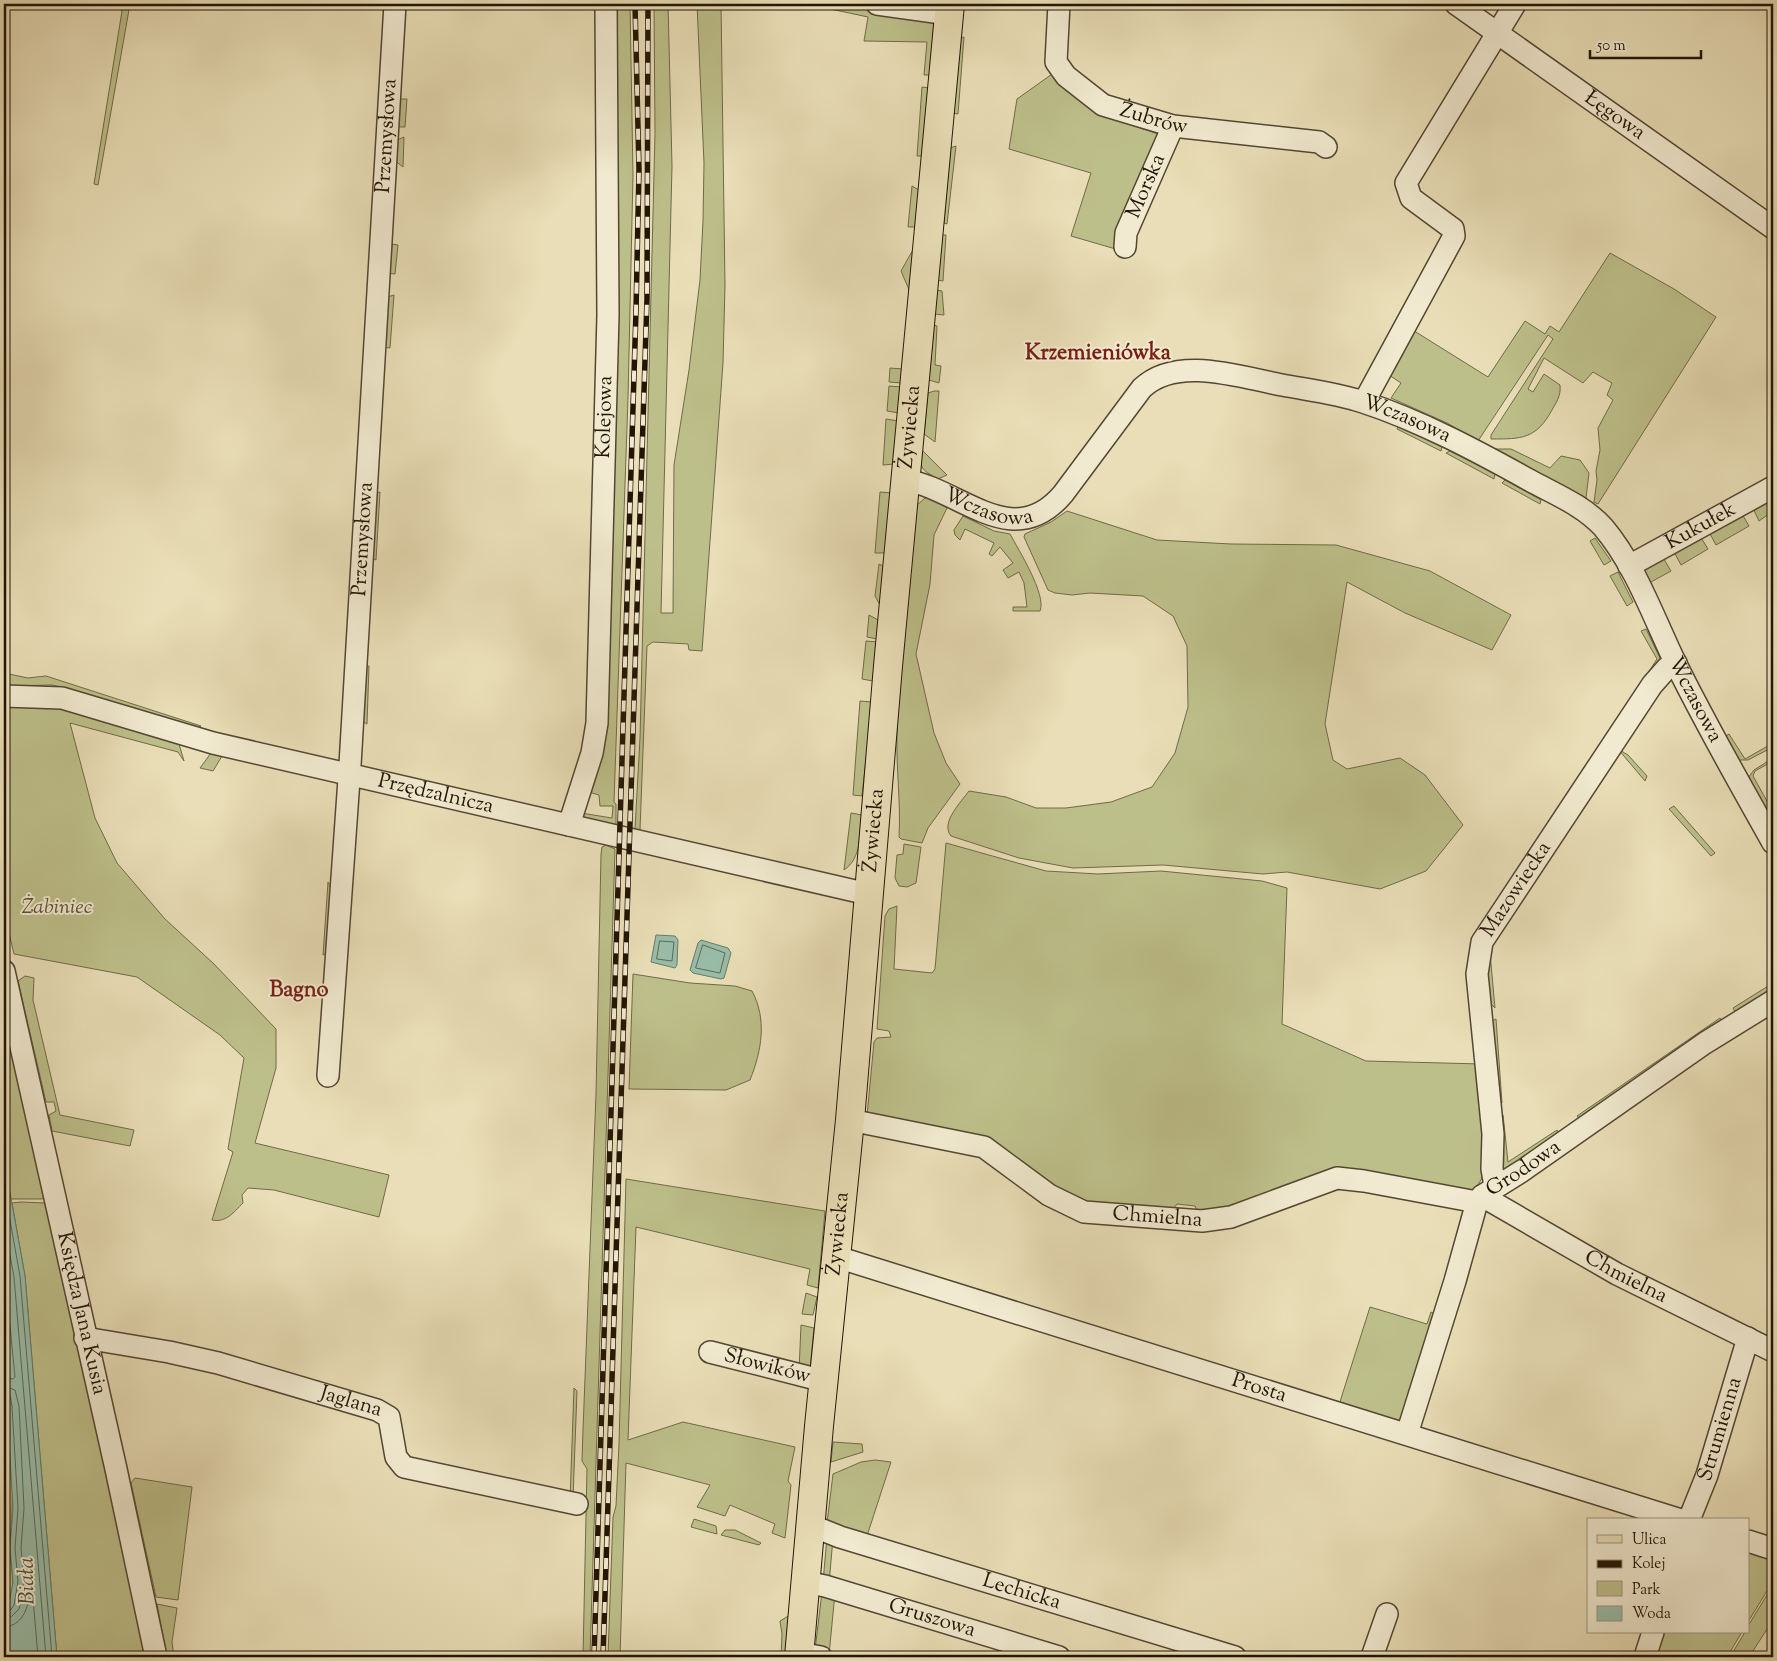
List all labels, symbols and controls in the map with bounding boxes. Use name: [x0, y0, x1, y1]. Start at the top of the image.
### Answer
scale bar: [1590, 28, 1701, 60]
text: 50 m: [1596, 36, 1626, 57]
street label: Przemysłowa: [369, 77, 406, 194]
street label: Łęgowa: [1578, 84, 1651, 148]
street label: Żubrów: [1116, 96, 1189, 143]
street label: Morska: [1119, 149, 1174, 223]
district label: Krzemieniówka: [1025, 338, 1172, 370]
street label: Kolejowa: [589, 375, 621, 459]
street label: Żywiecka: [892, 384, 929, 470]
street label: Wczasowa: [1359, 388, 1456, 451]
street label: Wczasowa: [938, 480, 1037, 534]
street label: Przemysłowa: [345, 481, 382, 597]
street label: Kukułek: [1660, 495, 1742, 558]
street label: Wczasowa: [1660, 652, 1729, 749]
street label: Przędzalnicza: [375, 766, 497, 822]
street label: Żywiecka: [856, 787, 893, 873]
street label: Mazowiecka: [1474, 836, 1559, 944]
park label: Żabiniec: [21, 893, 93, 923]
district label: Bagno: [269, 975, 329, 1007]
street label: Grodowa: [1480, 1133, 1568, 1205]
street label: Żywiecka: [819, 1190, 858, 1277]
street label: Chmielna: [1111, 1199, 1204, 1236]
street label: Księdza Jana Kusia: [48, 1229, 114, 1398]
street label: Chmielna: [1578, 1243, 1672, 1312]
street label: Słowików: [721, 1341, 814, 1392]
street label: Prosta: [1228, 1366, 1291, 1411]
street label: Strumienna: [1691, 1373, 1750, 1485]
street label: Jaglana: [315, 1379, 386, 1426]
legend: [1587, 1518, 1750, 1634]
text: Ulica: [1632, 1530, 1666, 1551]
text: Kolej: [1632, 1554, 1665, 1575]
water label: Biała: [12, 1557, 44, 1605]
street label: Lechicka: [979, 1566, 1065, 1618]
text: Park: [1632, 1580, 1661, 1601]
street label: Gruszowa: [885, 1591, 979, 1646]
text: Woda: [1632, 1604, 1671, 1625]

